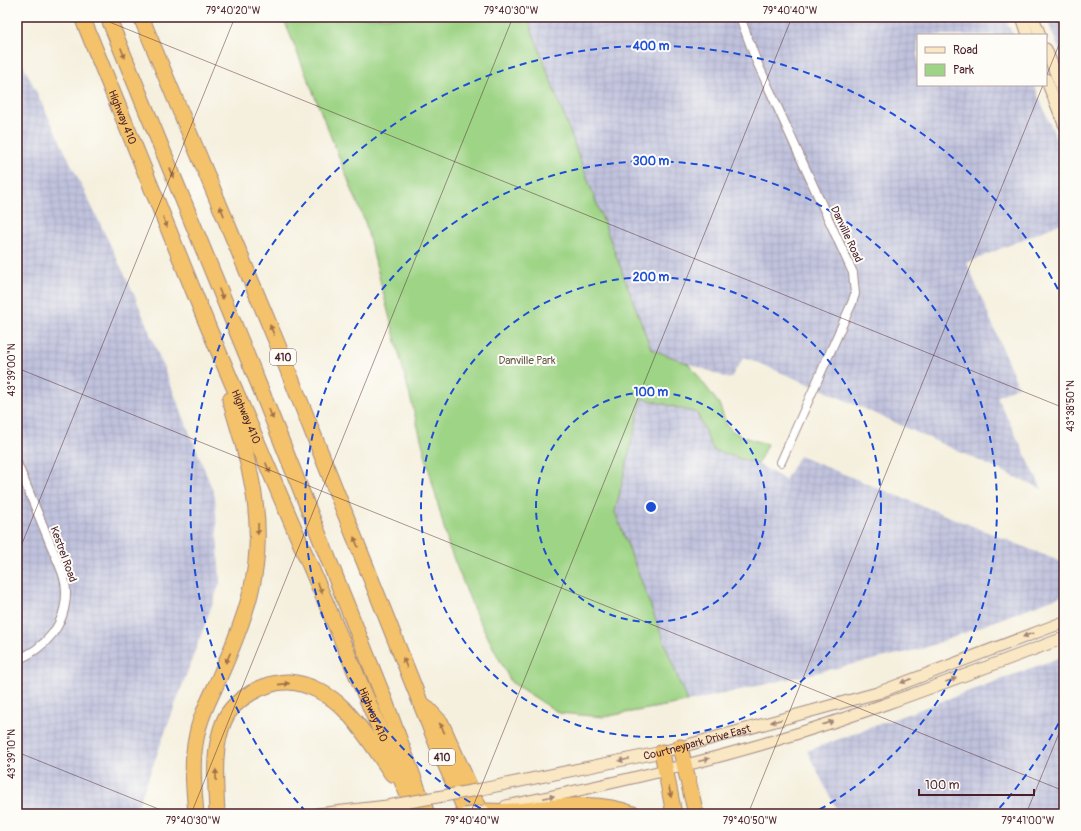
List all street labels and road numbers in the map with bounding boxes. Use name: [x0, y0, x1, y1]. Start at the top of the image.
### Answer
street label: Highway 410: [105, 88, 139, 146]
street label: Danville Road: [828, 204, 865, 264]
road number: 410: [270, 349, 296, 365]
street label: Highway 410: [229, 388, 263, 446]
street label: Kestrel Road: [47, 525, 80, 584]
street label: Highway 410: [356, 686, 390, 744]
street label: Courtneypark Drive East: [642, 722, 753, 763]
road number: 410: [429, 749, 455, 765]

